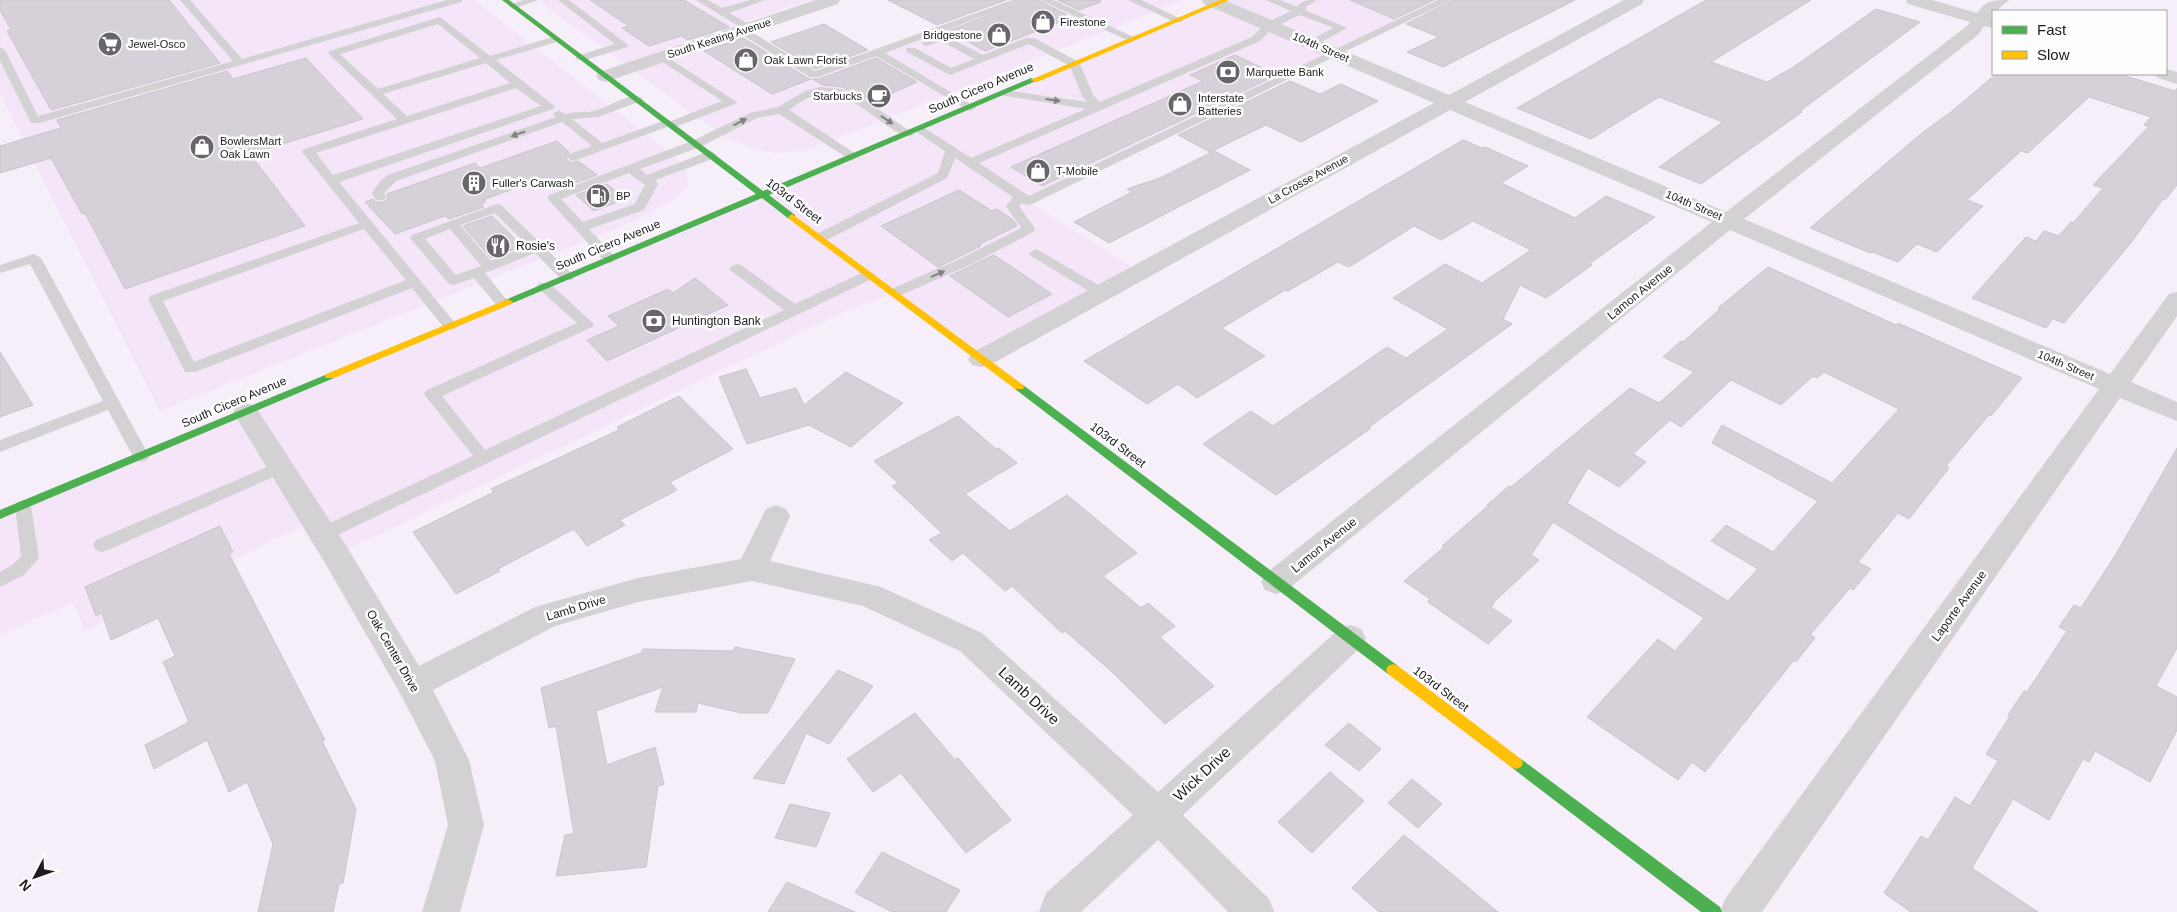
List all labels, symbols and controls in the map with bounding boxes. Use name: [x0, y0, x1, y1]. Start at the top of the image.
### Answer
shop icon: Firestone: [1030, 9, 1056, 35]
legend: [1992, 10, 2167, 75]
street label: South Keating Avenue: [665, 16, 773, 60]
place label: Firestone: [1060, 16, 1106, 28]
text: Fast: [2037, 21, 2067, 38]
shop icon: Bridgestone: [986, 22, 1012, 48]
place label: Bridgestone: [923, 29, 982, 41]
street label: 104th Street: [1291, 30, 1351, 64]
supermarket icon: Jewel-Osco: [97, 31, 123, 57]
place label: Jewel-Osco: [128, 38, 185, 50]
text: Slow: [2037, 46, 2070, 63]
shop icon: Oak Lawn Florist: [733, 47, 759, 73]
place label: Oak Lawn Florist: [764, 54, 847, 66]
street label: South Cicero Avenue: [926, 59, 1036, 116]
bank icon: Marquette Bank: [1215, 59, 1241, 85]
place label: Marquette Bank: [1246, 66, 1324, 78]
cafe icon: Starbucks: [866, 83, 892, 109]
place label: Starbucks: [813, 90, 862, 102]
shop icon: Interstate Batteries: [1167, 91, 1193, 117]
place label: Interstate Batteries: [1198, 92, 1244, 117]
one-way arrow: [1045, 97, 1061, 105]
one-way arrow: [881, 116, 894, 125]
one-way arrow: [733, 118, 747, 126]
one-way arrow: [510, 130, 525, 138]
shop icon: BowlersMart Oak Lawn: [189, 134, 215, 160]
place label: BowlersMart Oak Lawn: [220, 135, 281, 160]
street label: La Crosse Avenue: [1266, 152, 1350, 206]
shop icon: T-Mobile: [1025, 158, 1051, 184]
place label: T-Mobile: [1056, 165, 1098, 177]
building icon: Fuller's Carwash: [461, 170, 487, 196]
street label: 103rd Street: [763, 176, 825, 227]
place label: Fuller's Carwash: [492, 177, 574, 189]
fuel station icon: BP: [585, 183, 611, 209]
street label: 104th Street: [1664, 188, 1724, 222]
place label: BP: [616, 190, 631, 202]
street label: South Cicero Avenue: [553, 216, 663, 273]
restaurant icon: Rosie's: [485, 233, 511, 259]
place label: Rosie's: [516, 239, 555, 253]
street label: Lamon Avenue: [1605, 261, 1676, 323]
one-way arrow: [931, 269, 945, 277]
bank icon: Huntington Bank: [641, 308, 667, 334]
place label: Huntington Bank: [672, 314, 762, 328]
street label: 104th Street: [2036, 348, 2096, 382]
street label: South Cicero Avenue: [179, 373, 289, 430]
street label: 103rd Street: [1087, 420, 1149, 471]
street label: Lamon Avenue: [1289, 514, 1360, 576]
street label: Laporte Avenue: [1929, 568, 1989, 644]
street label: Lamb Drive: [545, 592, 608, 624]
street label: Oak Center Drive: [364, 607, 422, 695]
street label: Lamb Drive: [995, 663, 1063, 728]
street label: 103rd Street: [1410, 664, 1472, 715]
street label: Wick Drive: [1170, 743, 1234, 804]
north arrow: [10, 852, 60, 902]
text: N: [16, 876, 35, 895]

